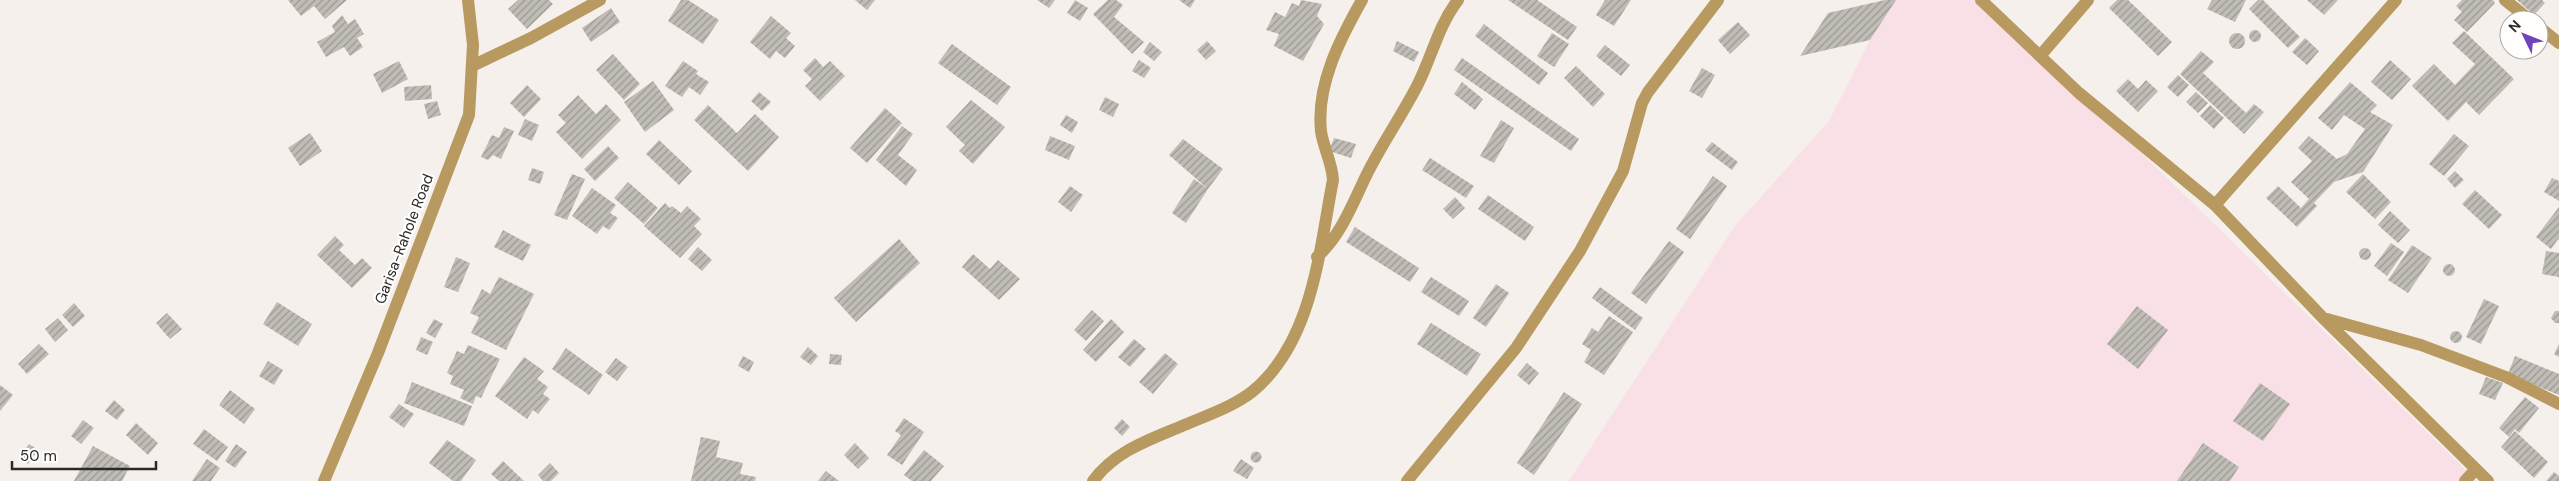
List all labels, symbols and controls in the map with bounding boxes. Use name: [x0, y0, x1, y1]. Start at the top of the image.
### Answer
north arrow: [2499, 10, 2549, 60]
text: N: [2504, 16, 2525, 36]
street label: Garisa-Rahole Road: [370, 171, 438, 307]
scale bar: [12, 438, 156, 470]
text: 50 m: [20, 446, 57, 466]

